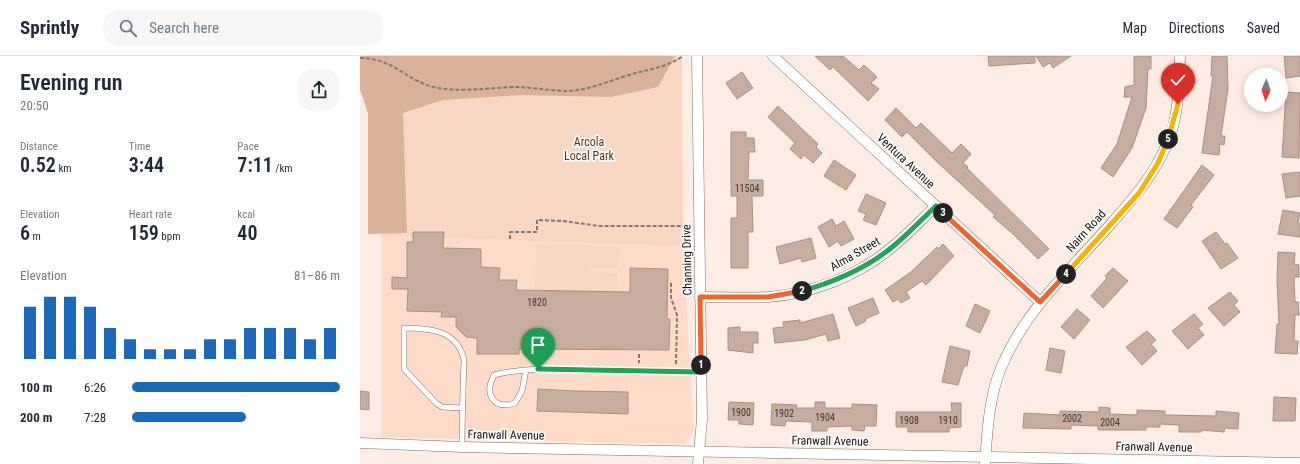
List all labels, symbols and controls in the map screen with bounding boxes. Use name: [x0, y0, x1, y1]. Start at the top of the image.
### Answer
search box: [103, 10, 383, 46]
text: Sprintly: [20, 16, 79, 39]
icon: search: [117, 17, 139, 39]
text: Search here: [149, 19, 219, 37]
text: Map: [1123, 20, 1147, 36]
text: Directions: [1169, 20, 1225, 36]
text: Saved: [1247, 20, 1280, 36]
pin: [1161, 63, 1195, 104]
north arrow: [1244, 68, 1288, 112]
map controls: [1244, 68, 1288, 112]
button: share: [298, 69, 340, 111]
icon: check: [1167, 69, 1189, 91]
text: Evening run: [20, 70, 122, 95]
text: 20:50: [20, 98, 49, 113]
pin: 5: [1158, 129, 1178, 149]
street label: Ventura Avenue: [874, 131, 938, 192]
text: 5: [1165, 132, 1171, 145]
park label: Arcola Local Park: [564, 135, 615, 163]
text: Distance: [20, 140, 58, 153]
text: Time: [129, 140, 150, 153]
text: Pace: [237, 140, 259, 153]
text: 0.52: [20, 153, 56, 177]
text: 3:44: [129, 153, 164, 177]
text: 7:11: [237, 153, 273, 177]
text: km: [56, 162, 72, 175]
text: /km: [273, 162, 293, 175]
house number: 11504: [735, 183, 759, 194]
pin: 3: [933, 203, 953, 223]
text: 3: [940, 206, 946, 219]
street label: Nairn Road: [1063, 207, 1109, 255]
text: Elevation: [20, 208, 60, 221]
text: Heart rate: [129, 208, 172, 221]
text: kcal: [237, 208, 255, 221]
text: 6: [20, 221, 30, 245]
text: 159: [129, 221, 159, 245]
text: 40: [237, 221, 257, 245]
street label: Channing Drive: [679, 224, 695, 296]
text: m: [30, 230, 41, 243]
text: bpm: [159, 230, 181, 243]
street label: Alma Street: [828, 234, 883, 274]
pin: 4: [1056, 264, 1076, 284]
text: 4: [1063, 267, 1069, 280]
text: Elevation: [20, 268, 67, 283]
text: 81–86 m: [294, 268, 340, 283]
pin: 2: [792, 281, 812, 301]
text: 2: [799, 284, 805, 297]
house number: 1820: [527, 297, 547, 308]
pin: [521, 328, 555, 369]
icon: arrive: [527, 334, 549, 356]
pin: 1: [691, 355, 711, 375]
text: 1: [698, 358, 704, 371]
text: 100 m: [20, 380, 52, 395]
text: 6:26: [84, 380, 106, 395]
house number: 1900: [731, 407, 751, 418]
house number: 1902: [774, 408, 794, 419]
text: 200 m: [20, 410, 52, 425]
text: 7:28: [84, 410, 106, 425]
house number: 1904: [815, 412, 835, 423]
house number: 2002: [1062, 413, 1082, 424]
house number: 1908: [899, 415, 919, 426]
house number: 1910: [938, 415, 958, 426]
house number: 2004: [1100, 417, 1120, 428]
street label: Franwall Avenue: [467, 427, 545, 443]
street label: Franwall Avenue: [791, 433, 869, 449]
street label: Franwall Avenue: [1115, 439, 1193, 455]

